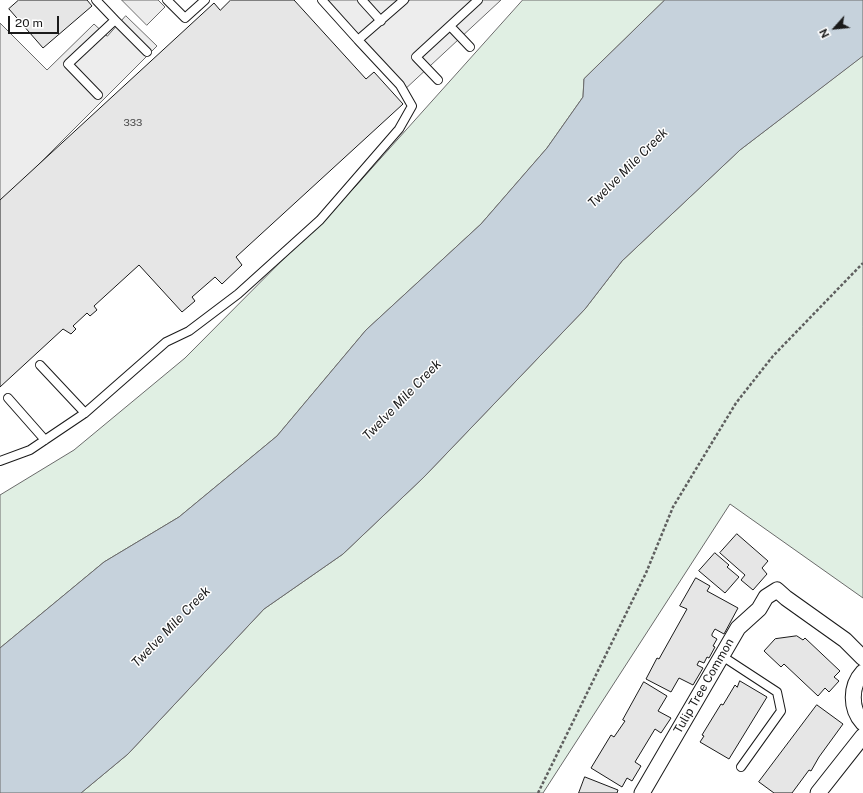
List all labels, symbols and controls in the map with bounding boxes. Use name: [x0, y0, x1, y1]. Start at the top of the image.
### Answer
scale bar: [10, 8, 61, 34]
north arrow: [815, 8, 855, 48]
text: 20 m: [15, 16, 43, 30]
text: N: [817, 27, 832, 40]
house number: 333: [124, 117, 142, 129]
water label: Twelve Mile Creek: [585, 125, 671, 211]
water label: Twelve Mile Creek: [360, 356, 444, 444]
water label: Twelve Mile Creek: [129, 583, 213, 671]
street label: Tulip Tree Common: [671, 636, 737, 736]

